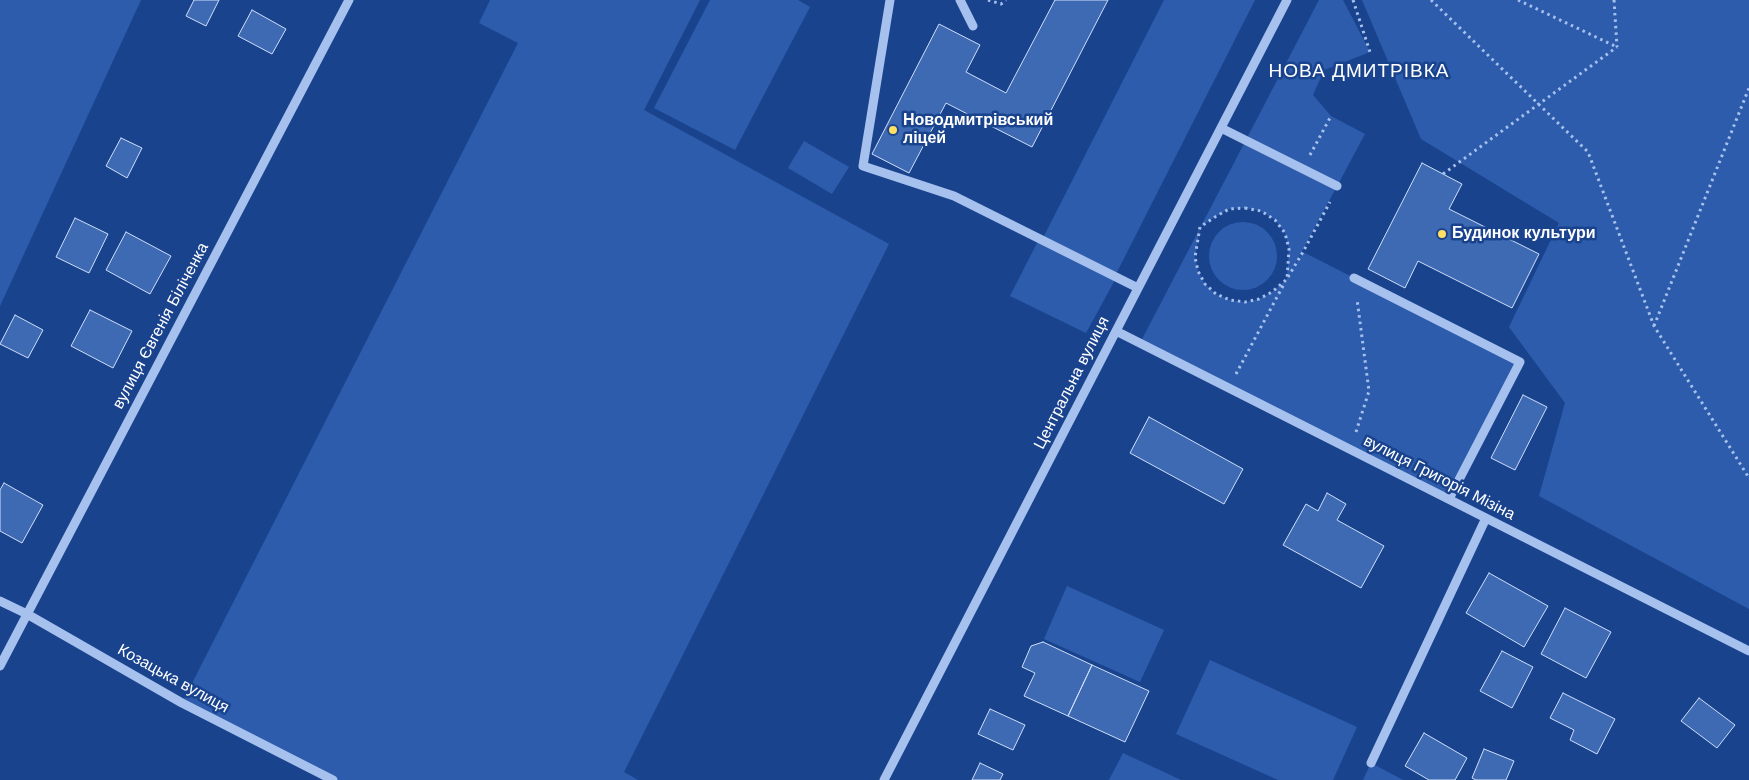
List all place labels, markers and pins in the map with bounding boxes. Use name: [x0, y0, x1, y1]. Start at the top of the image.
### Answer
place label: Новодмитрівський ліцей: [903, 111, 1053, 149]
marker: Новодмитрівський ліцей: [887, 124, 899, 136]
place label: Будинок культури: [1452, 224, 1595, 244]
marker: Будинок культури: [1436, 228, 1448, 240]

